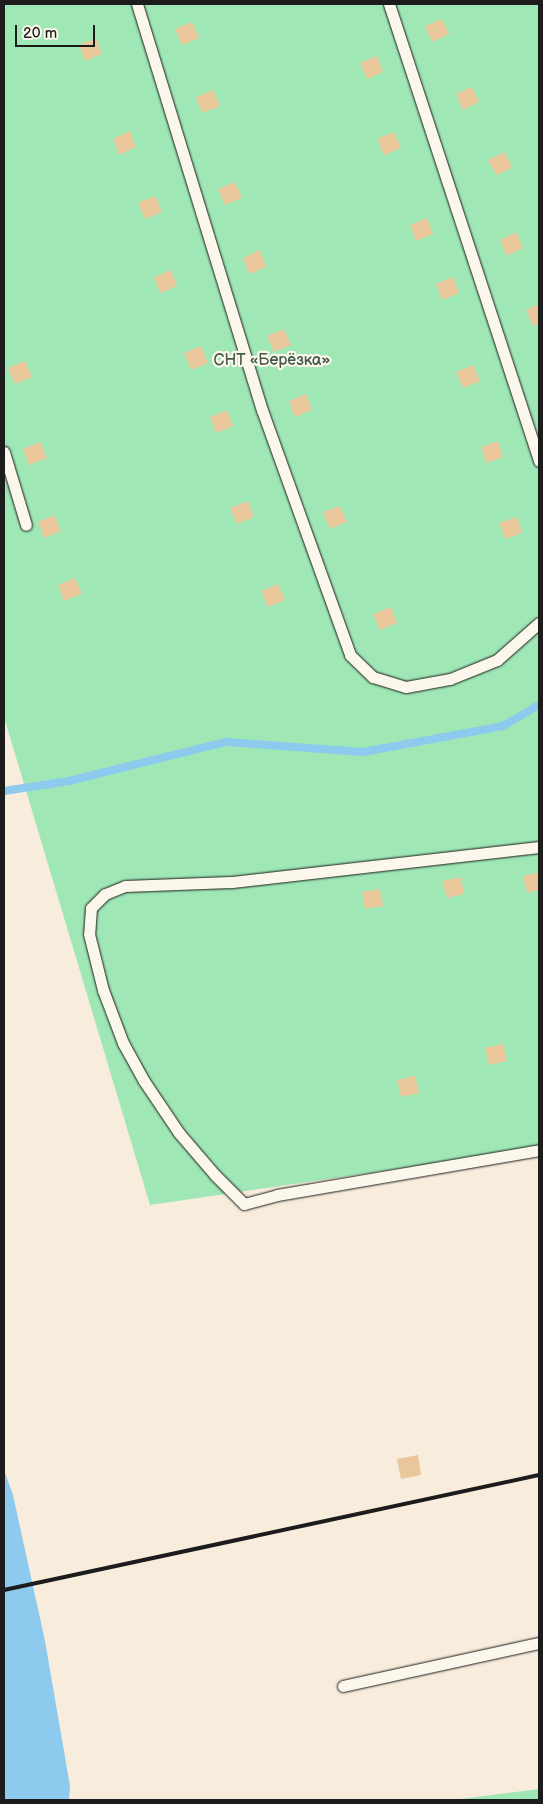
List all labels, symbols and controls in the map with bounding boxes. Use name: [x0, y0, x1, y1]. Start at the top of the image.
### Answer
scale bar: [18, 15, 98, 47]
text: 20 m: [23, 24, 57, 43]
park label: СНТ «Берёзка»: [214, 351, 330, 371]

